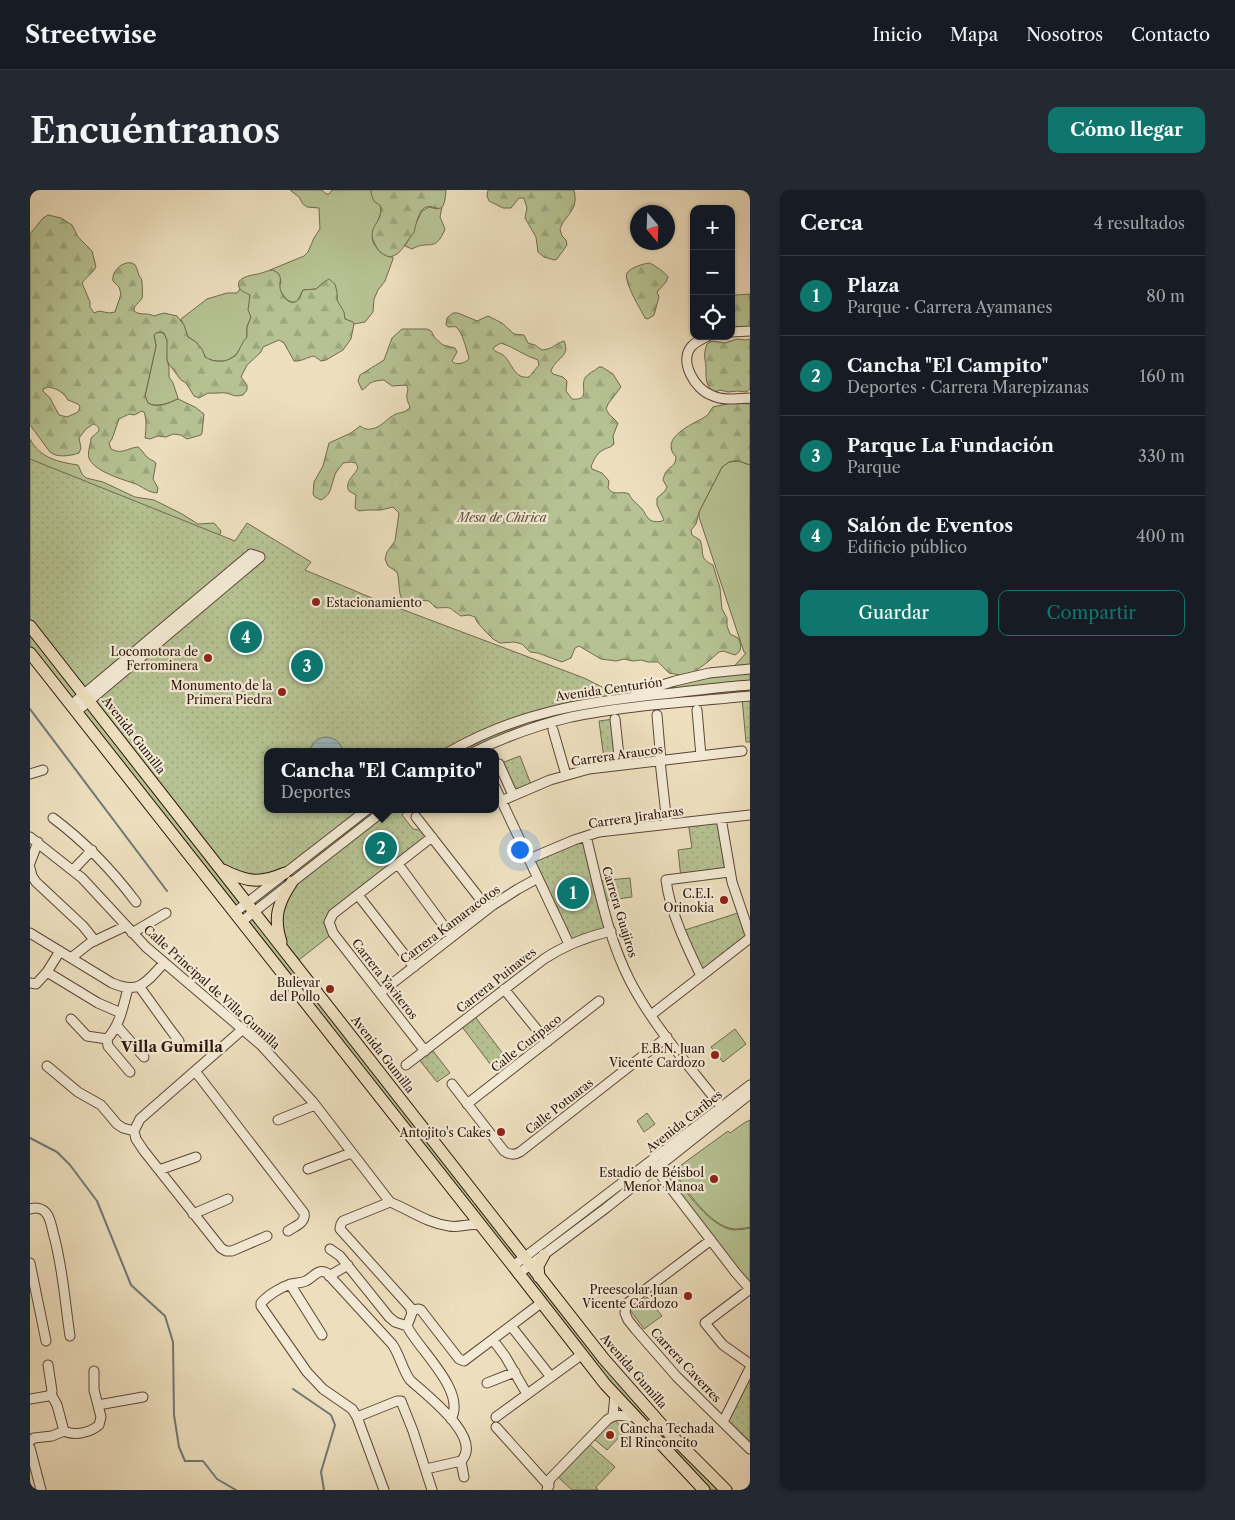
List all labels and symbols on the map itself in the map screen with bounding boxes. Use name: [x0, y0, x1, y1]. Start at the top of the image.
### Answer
north arrow: [630, 205, 675, 250]
park label: Mesa de Chirica: [455, 510, 547, 525]
place label: Estacionamiento: [326, 595, 422, 610]
marker: Estacionamiento: [310, 596, 322, 608]
pin: 4: [230, 618, 262, 656]
place label: Locomotora de Ferrominera: [111, 644, 199, 673]
pin: 3: [291, 647, 323, 685]
marker: Locomotora de Ferrominera: [202, 652, 214, 664]
street label: Avenida Centurión: [554, 674, 664, 704]
place label: Monumento de la Primera Piedra: [171, 678, 273, 707]
marker: Monumento de la Primera Piedra: [276, 686, 288, 698]
street label: Avenida Gumilla: [98, 692, 169, 777]
street label: Carrera Araucos: [570, 741, 664, 769]
street label: Carrera Jiraharas: [587, 803, 685, 831]
pin: 2: [365, 829, 397, 867]
your location: [507, 837, 533, 863]
street label: Carrera Guajiros: [599, 865, 641, 959]
pin: 1: [557, 874, 589, 912]
street label: Carrera Kamaracotos: [397, 881, 503, 967]
place label: C.E.I. Orinokia: [664, 886, 715, 915]
marker: C.E.I. Orinokia: [718, 894, 730, 906]
street label: Calle Principal de Villa Gumilla: [141, 922, 283, 1052]
street label: Carrera Yaviteros: [349, 936, 421, 1022]
street label: Carrera Puinaves: [453, 944, 539, 1016]
place label: Bulevar del Pollo: [270, 975, 320, 1004]
marker: Bulevar del Pollo: [324, 983, 336, 995]
street label: Avenida Gumilla: [347, 1011, 418, 1096]
street label: Calle Curipaco: [488, 1011, 564, 1075]
district label: Villa Gumilla: [121, 1037, 223, 1055]
place label: E.B.N. Juan Vicente Cardozo: [608, 1041, 705, 1070]
marker: E.B.N. Juan Vicente Cardozo: [709, 1049, 721, 1061]
street label: Calle Potuaras: [522, 1075, 596, 1137]
street label: Avenida Caribes: [642, 1087, 725, 1156]
place label: Antojito's Cakes: [399, 1125, 491, 1140]
marker: Antojito's Cakes: [495, 1126, 507, 1138]
place label: Estadio de Béisbol Menor Manoa: [599, 1165, 705, 1194]
marker: Estadio de Béisbol Menor Manoa: [708, 1173, 720, 1185]
place label: Preescolar Juan Vicente Cardozo: [581, 1282, 678, 1311]
marker: Preescolar Juan Vicente Cardozo: [682, 1290, 694, 1302]
street label: Carrera Caverres: [648, 1325, 724, 1405]
street label: Avenida Gumilla: [597, 1330, 671, 1412]
place label: Cancha Techada El Rinconcito: [620, 1421, 715, 1450]
marker: Cancha Techada El Rinconcito: [604, 1429, 616, 1441]

